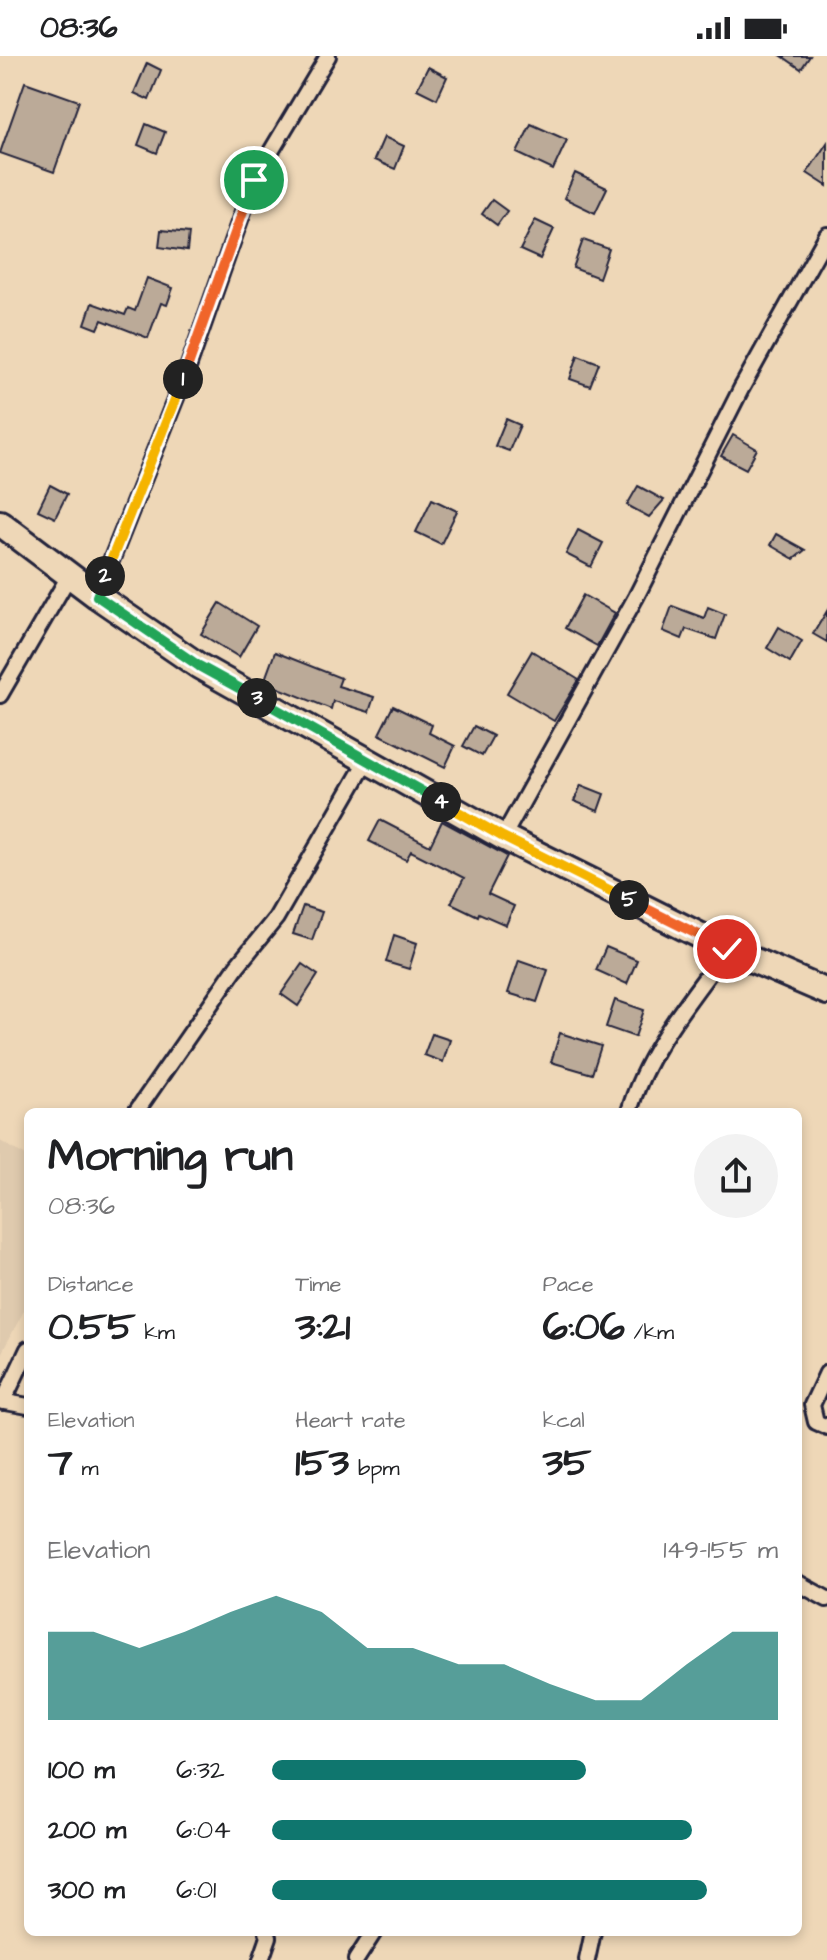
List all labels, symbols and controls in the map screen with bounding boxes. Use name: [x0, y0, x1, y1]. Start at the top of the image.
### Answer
text: 08:36: [40, 7, 117, 49]
pin: [220, 146, 288, 214]
icon: arrive: [232, 158, 276, 202]
pin: 1: [163, 359, 203, 399]
text: 1: [182, 363, 184, 394]
pin: 2: [85, 556, 125, 596]
text: 2: [99, 560, 111, 591]
pin: 3: [237, 678, 277, 718]
text: 3: [251, 682, 263, 713]
pin: 4: [421, 782, 461, 822]
text: 4: [434, 786, 448, 817]
pin: 5: [609, 880, 649, 920]
text: 5: [621, 884, 637, 915]
pin: [693, 915, 761, 983]
icon: check: [705, 927, 749, 971]
text: Morning run: [48, 1127, 293, 1188]
button: share: [694, 1134, 778, 1218]
text: 08:36: [48, 1188, 115, 1224]
text: Distance: [48, 1269, 134, 1300]
text: Time: [295, 1269, 341, 1300]
text: Pace: [543, 1269, 594, 1300]
text: 0.55: [48, 1300, 136, 1355]
text: 3:21: [295, 1300, 350, 1355]
text: 6:06: [543, 1300, 625, 1355]
text: km: [136, 1317, 175, 1348]
text: /km: [625, 1317, 674, 1348]
text: Elevation: [48, 1405, 135, 1436]
text: Heart rate: [295, 1405, 406, 1436]
text: kcal: [543, 1405, 585, 1436]
text: 7: [48, 1436, 73, 1491]
text: 153: [295, 1436, 349, 1491]
text: 35: [543, 1436, 591, 1491]
text: m: [73, 1453, 99, 1484]
text: bpm: [349, 1453, 400, 1484]
text: Elevation: [48, 1532, 150, 1568]
text: 149–155 m: [663, 1532, 778, 1568]
text: 100 m: [48, 1752, 115, 1788]
text: 6:32: [176, 1752, 225, 1788]
text: 200 m: [48, 1812, 126, 1848]
text: 6:04: [176, 1812, 231, 1848]
text: 300 m: [48, 1872, 125, 1908]
text: 6:01: [176, 1872, 216, 1908]

